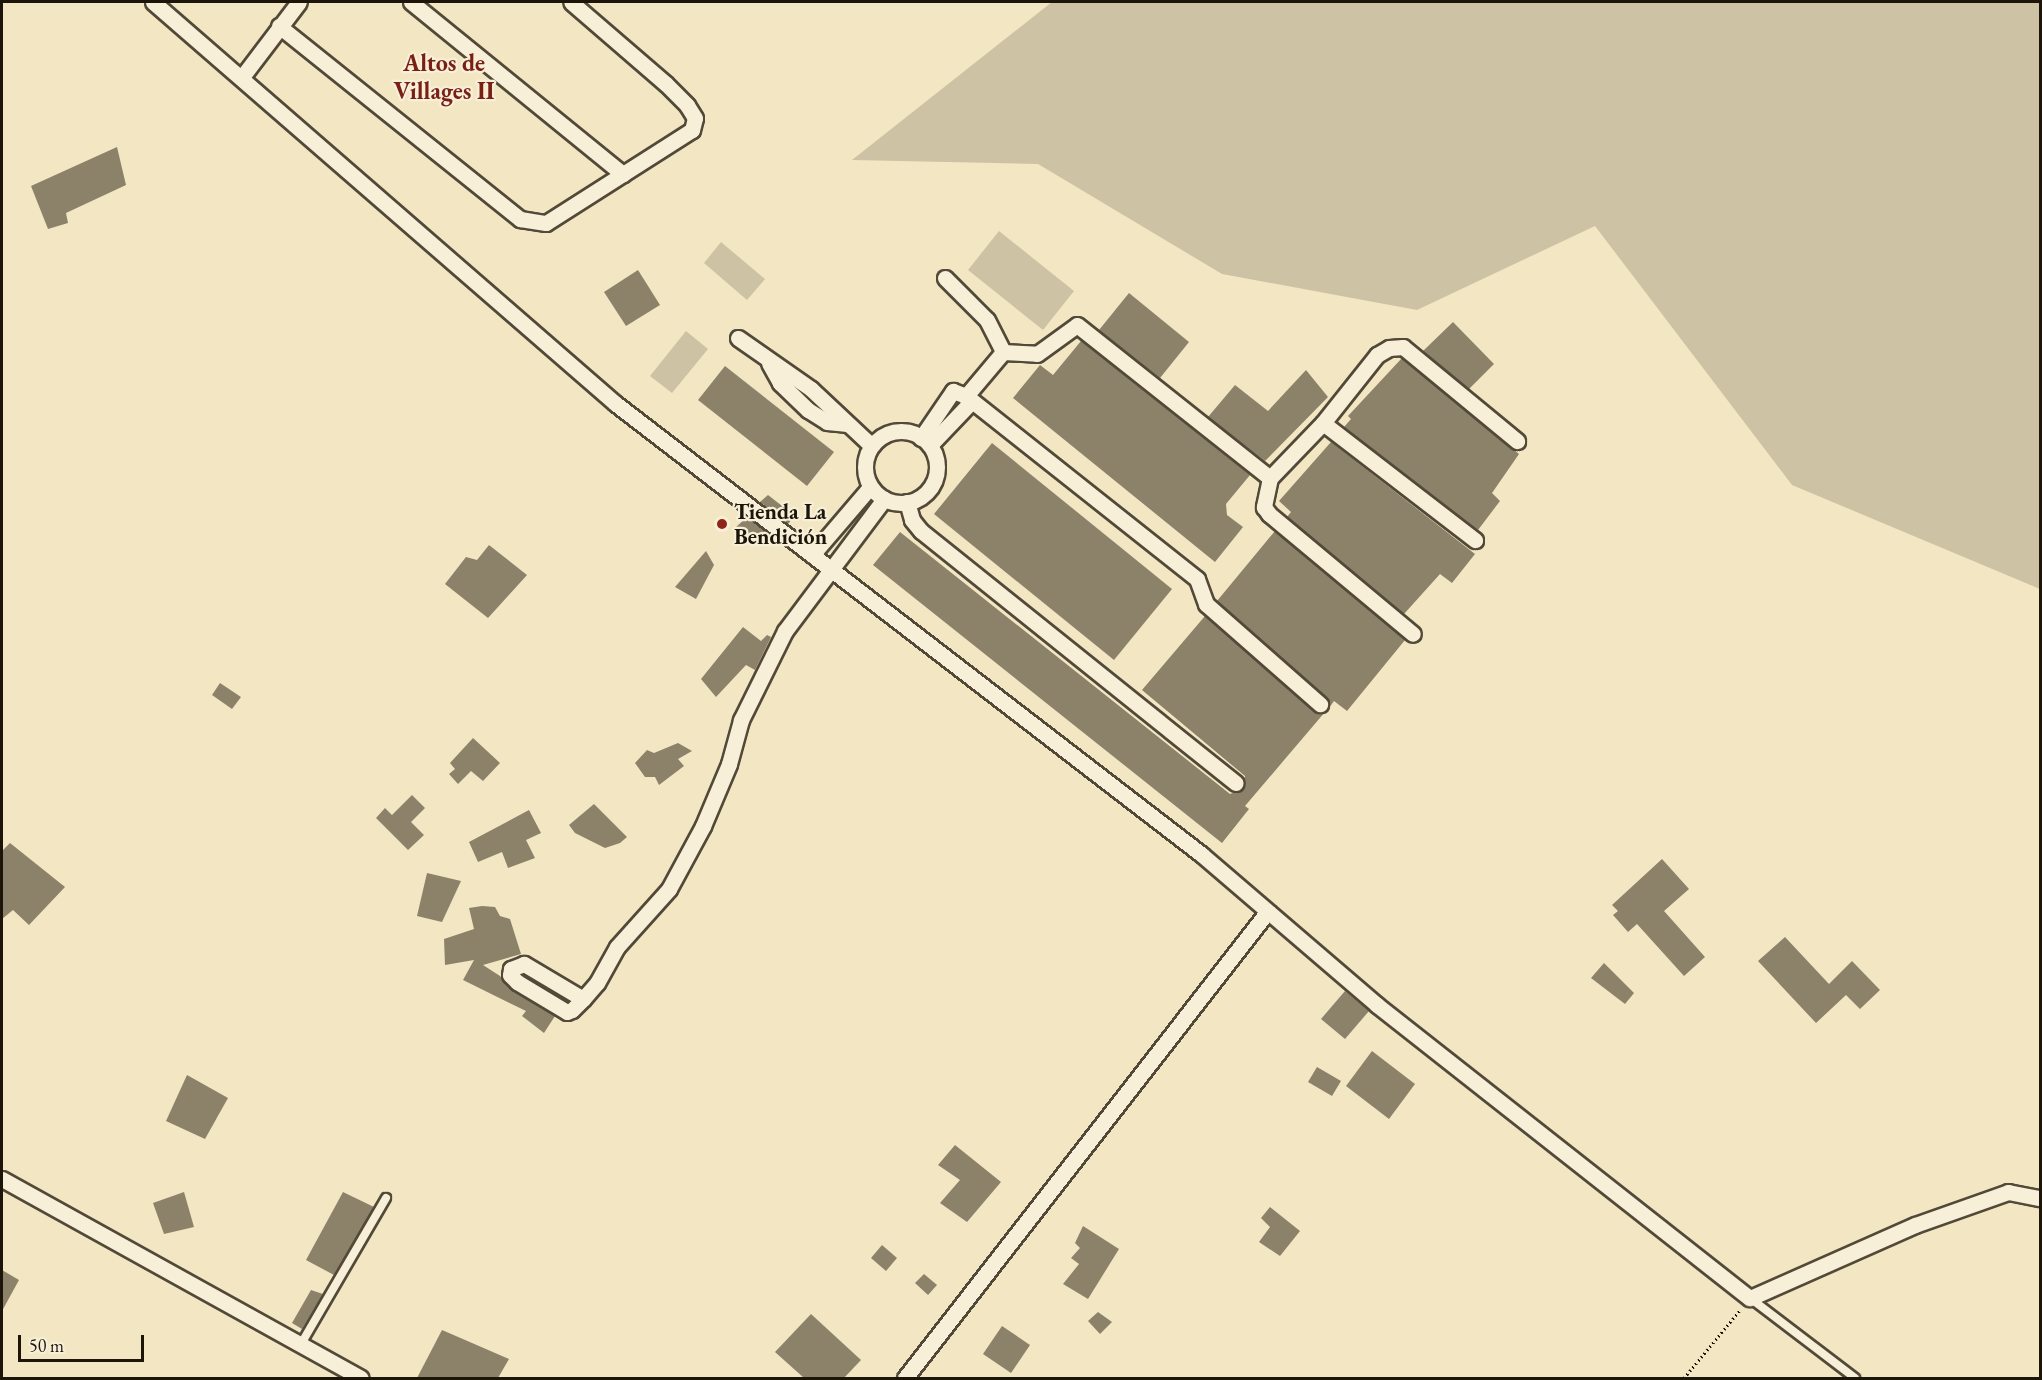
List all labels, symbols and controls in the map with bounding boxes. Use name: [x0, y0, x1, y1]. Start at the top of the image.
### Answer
district label: Altos de Villages II: [393, 49, 495, 105]
place label: Tienda La Bendición: [734, 498, 827, 550]
marker: Tienda La Bendición: [715, 517, 729, 531]
scale bar: [21, 1323, 147, 1361]
text: 50 m: [29, 1334, 64, 1357]

